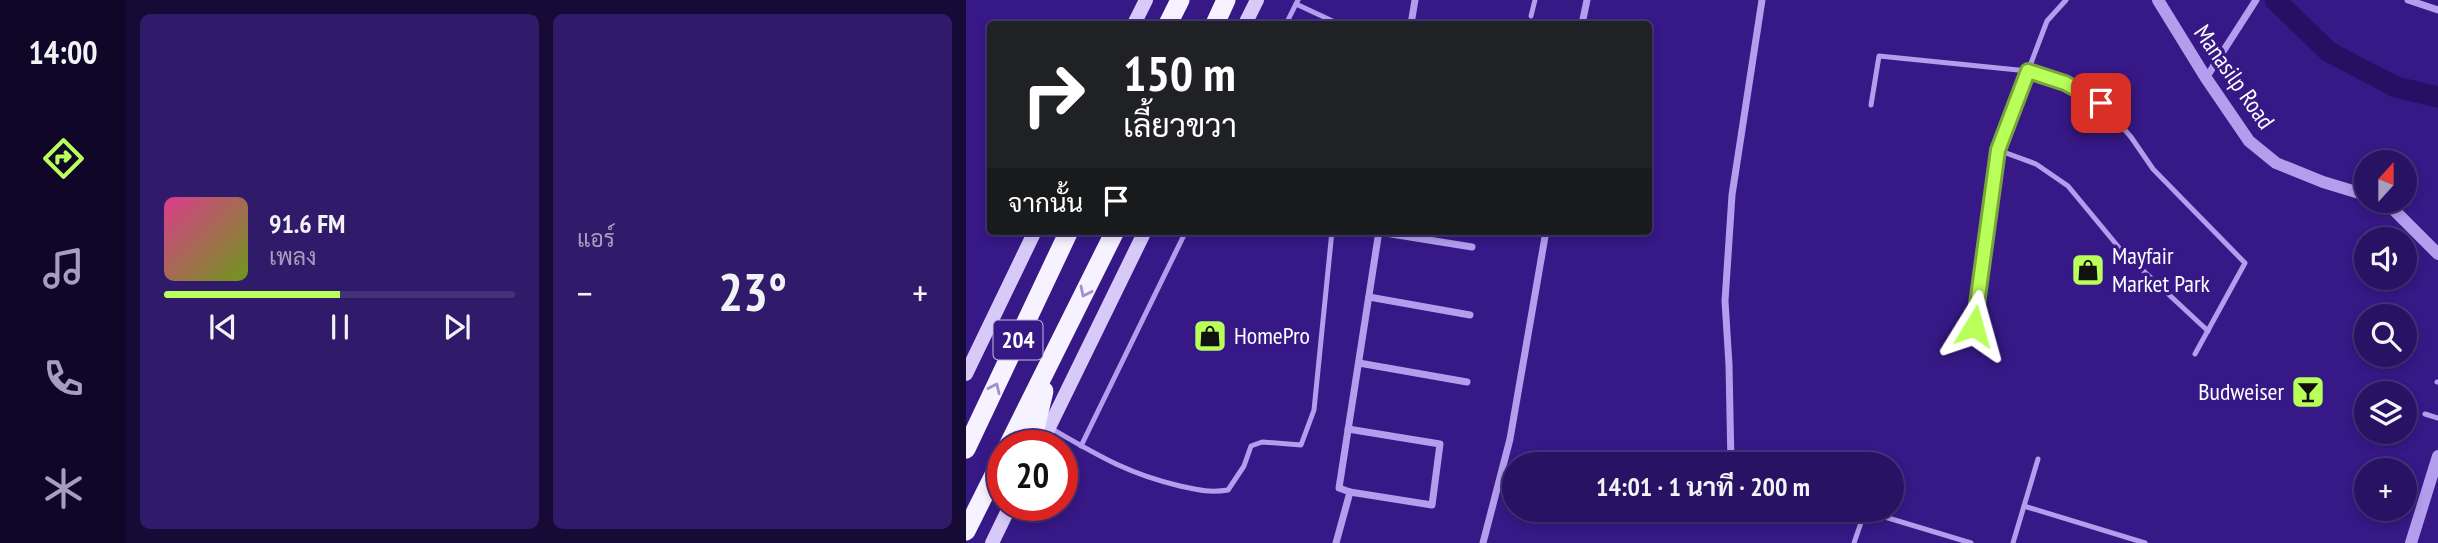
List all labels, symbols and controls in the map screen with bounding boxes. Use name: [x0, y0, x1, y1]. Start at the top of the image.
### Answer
street label: Manasilp Road: [2187, 19, 2282, 135]
text: 14:00: [28, 31, 98, 73]
text: 150 m: [1123, 41, 1236, 105]
icon: right: [1008, 49, 1099, 140]
pin: [2071, 73, 2131, 133]
icon: arrive: [2082, 84, 2120, 122]
text: เลี้ยวขวา: [1123, 104, 1237, 146]
icon: directions: [39, 134, 88, 183]
north arrow: [2354, 150, 2417, 214]
map controls: [2354, 150, 2417, 521]
icon: arrive: [1097, 182, 1135, 220]
text: จากนั้น: [1008, 186, 1083, 219]
text: 91.6 FM: [269, 207, 345, 240]
text: แอร์: [577, 224, 615, 253]
button: sound: [2354, 227, 2417, 290]
place label: Mayfair Market Park: [2112, 240, 2210, 299]
text: เพลง: [269, 242, 316, 271]
icon: music: [39, 244, 88, 293]
shop icon: Mayfair Market Park: [2069, 251, 2107, 289]
text: 23°: [718, 258, 787, 325]
text: −: [577, 268, 593, 317]
text: +: [912, 268, 928, 317]
one-way arrow: [1079, 285, 1093, 297]
position arrow: [1937, 289, 2011, 363]
button: search: [2354, 304, 2417, 367]
icon: previous: [204, 308, 242, 346]
icon: pause: [321, 308, 359, 346]
icon: next: [438, 308, 476, 346]
shop icon: HomePro: [1191, 317, 1229, 355]
road number: 204: [994, 320, 1042, 360]
place label: HomePro: [1234, 320, 1310, 351]
icon: phone: [39, 354, 88, 403]
bar icon: Budweiser: [2289, 373, 2327, 411]
place label: Budweiser: [2198, 376, 2284, 407]
button: layers: [2354, 381, 2417, 444]
one-way arrow: [987, 383, 1001, 395]
speed limit sign: 20: [987, 430, 1078, 521]
button: +: [2354, 458, 2417, 521]
icon: climate: [39, 464, 88, 513]
text: 14:01 · 1 นาที · 200 m: [1596, 470, 1810, 503]

